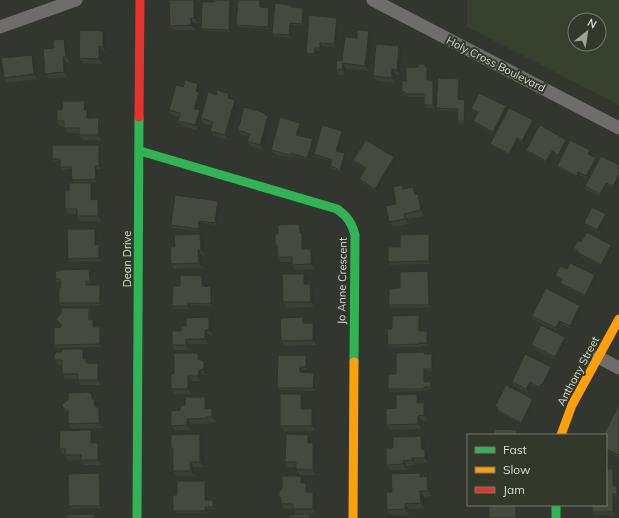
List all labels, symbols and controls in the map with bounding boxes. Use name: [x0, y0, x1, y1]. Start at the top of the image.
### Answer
north arrow: [567, 12, 607, 52]
text: N: [585, 15, 599, 31]
street label: Holy Cross Boulevard: [444, 33, 548, 95]
street label: Dean Drive: [120, 231, 134, 287]
street label: Jo Anne Crescent: [334, 237, 350, 325]
street label: Anthony Street: [554, 334, 602, 408]
legend: [467, 434, 607, 506]
text: Fast: [503, 442, 527, 457]
text: Slow: [503, 462, 531, 477]
text: Jam: [503, 482, 525, 497]

